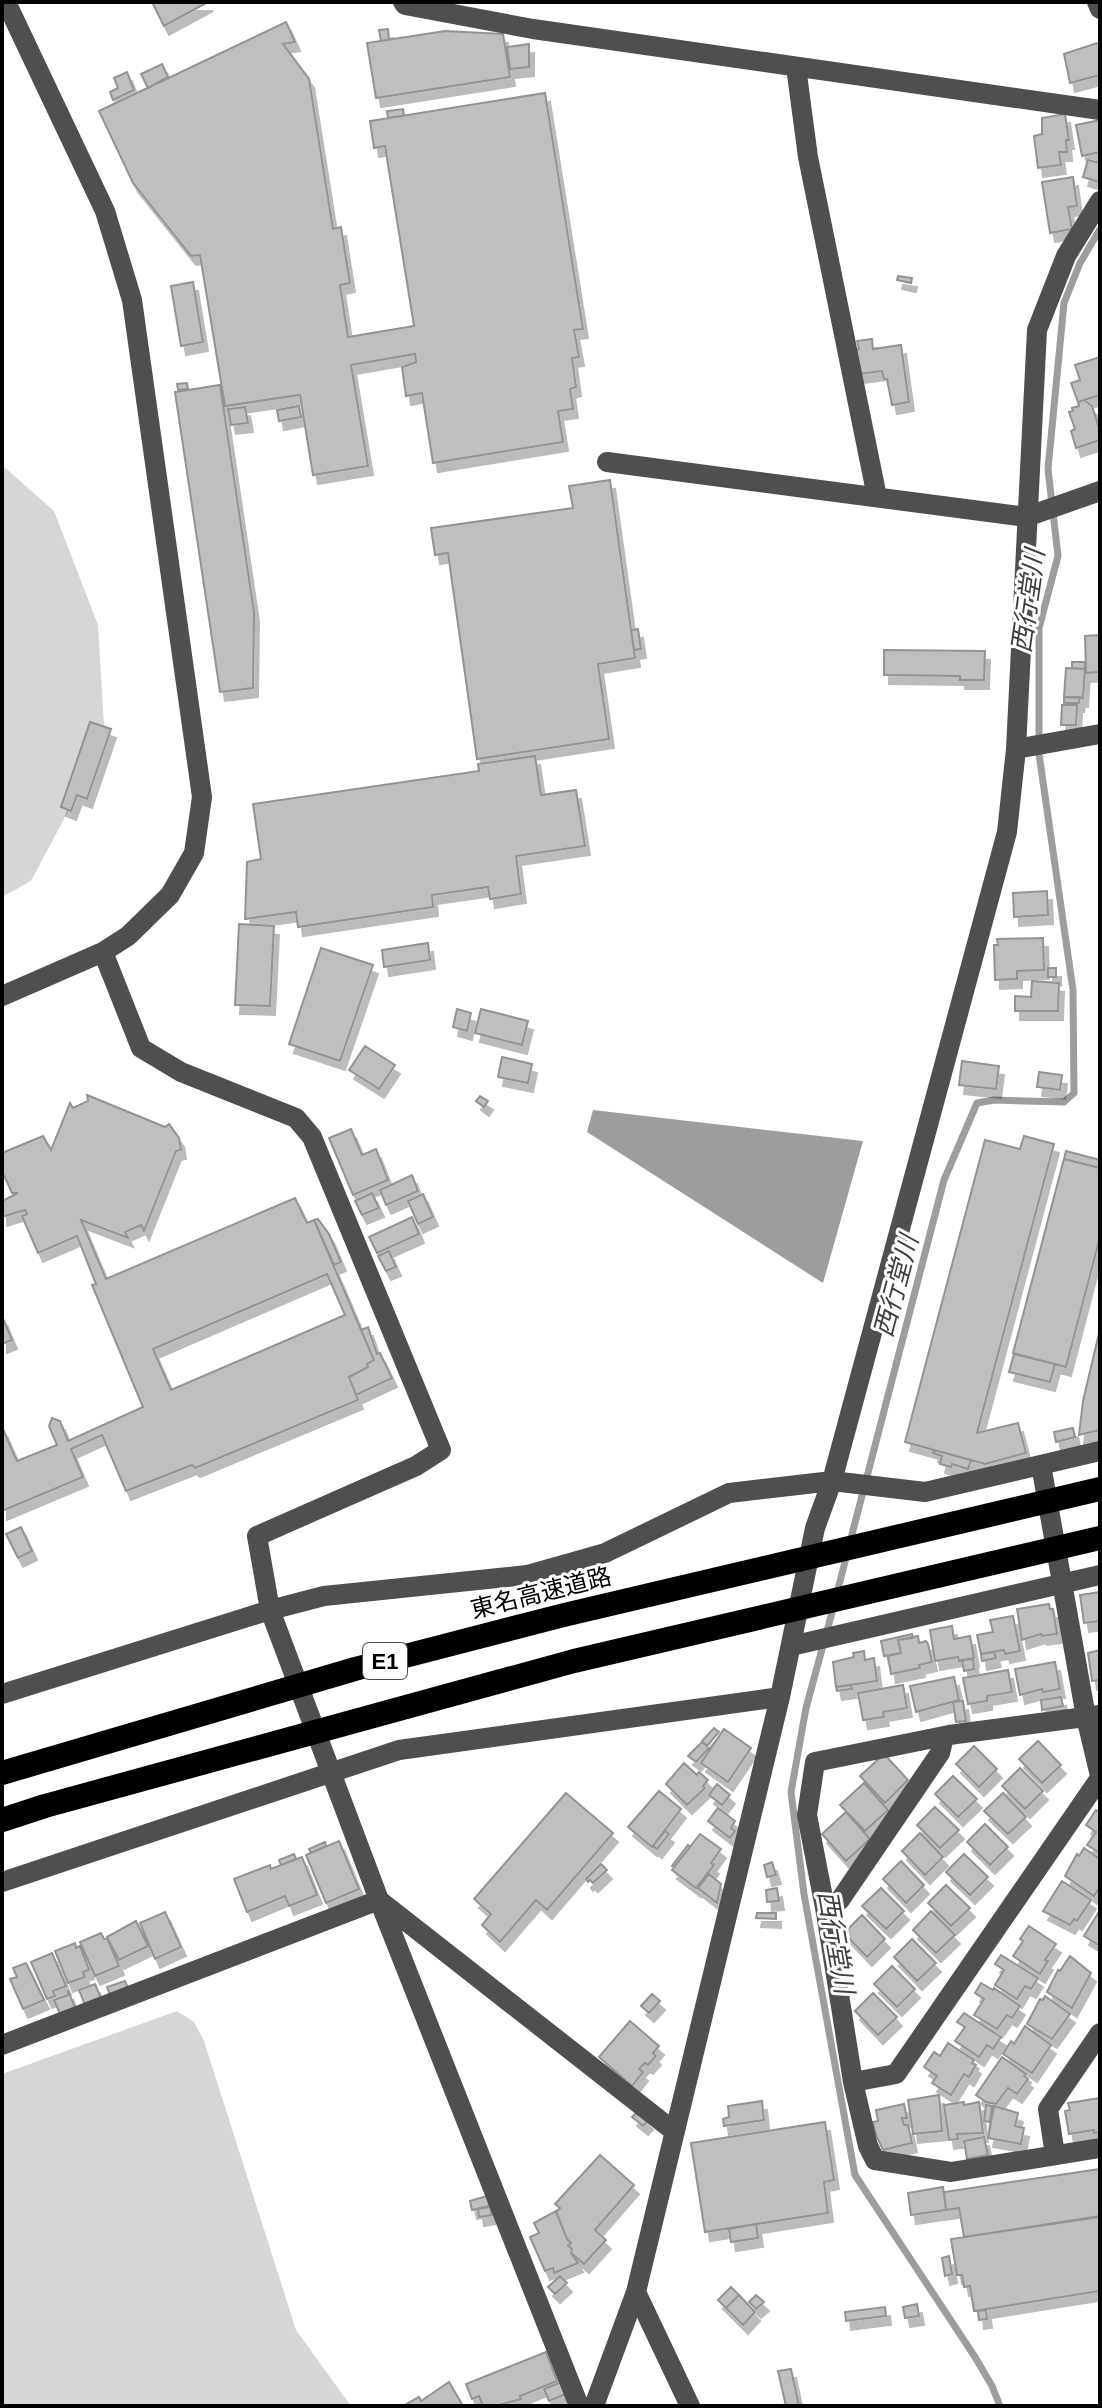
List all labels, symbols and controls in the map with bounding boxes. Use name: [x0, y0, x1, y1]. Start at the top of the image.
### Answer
water label: 西行堂川: [1006, 544, 1051, 655]
water label: 西行堂川: [868, 1229, 925, 1340]
street label: 東名高速道路: [468, 1562, 614, 1623]
road number: E1: [363, 1643, 407, 1679]
water label: 西行堂川: [812, 1888, 860, 1999]

